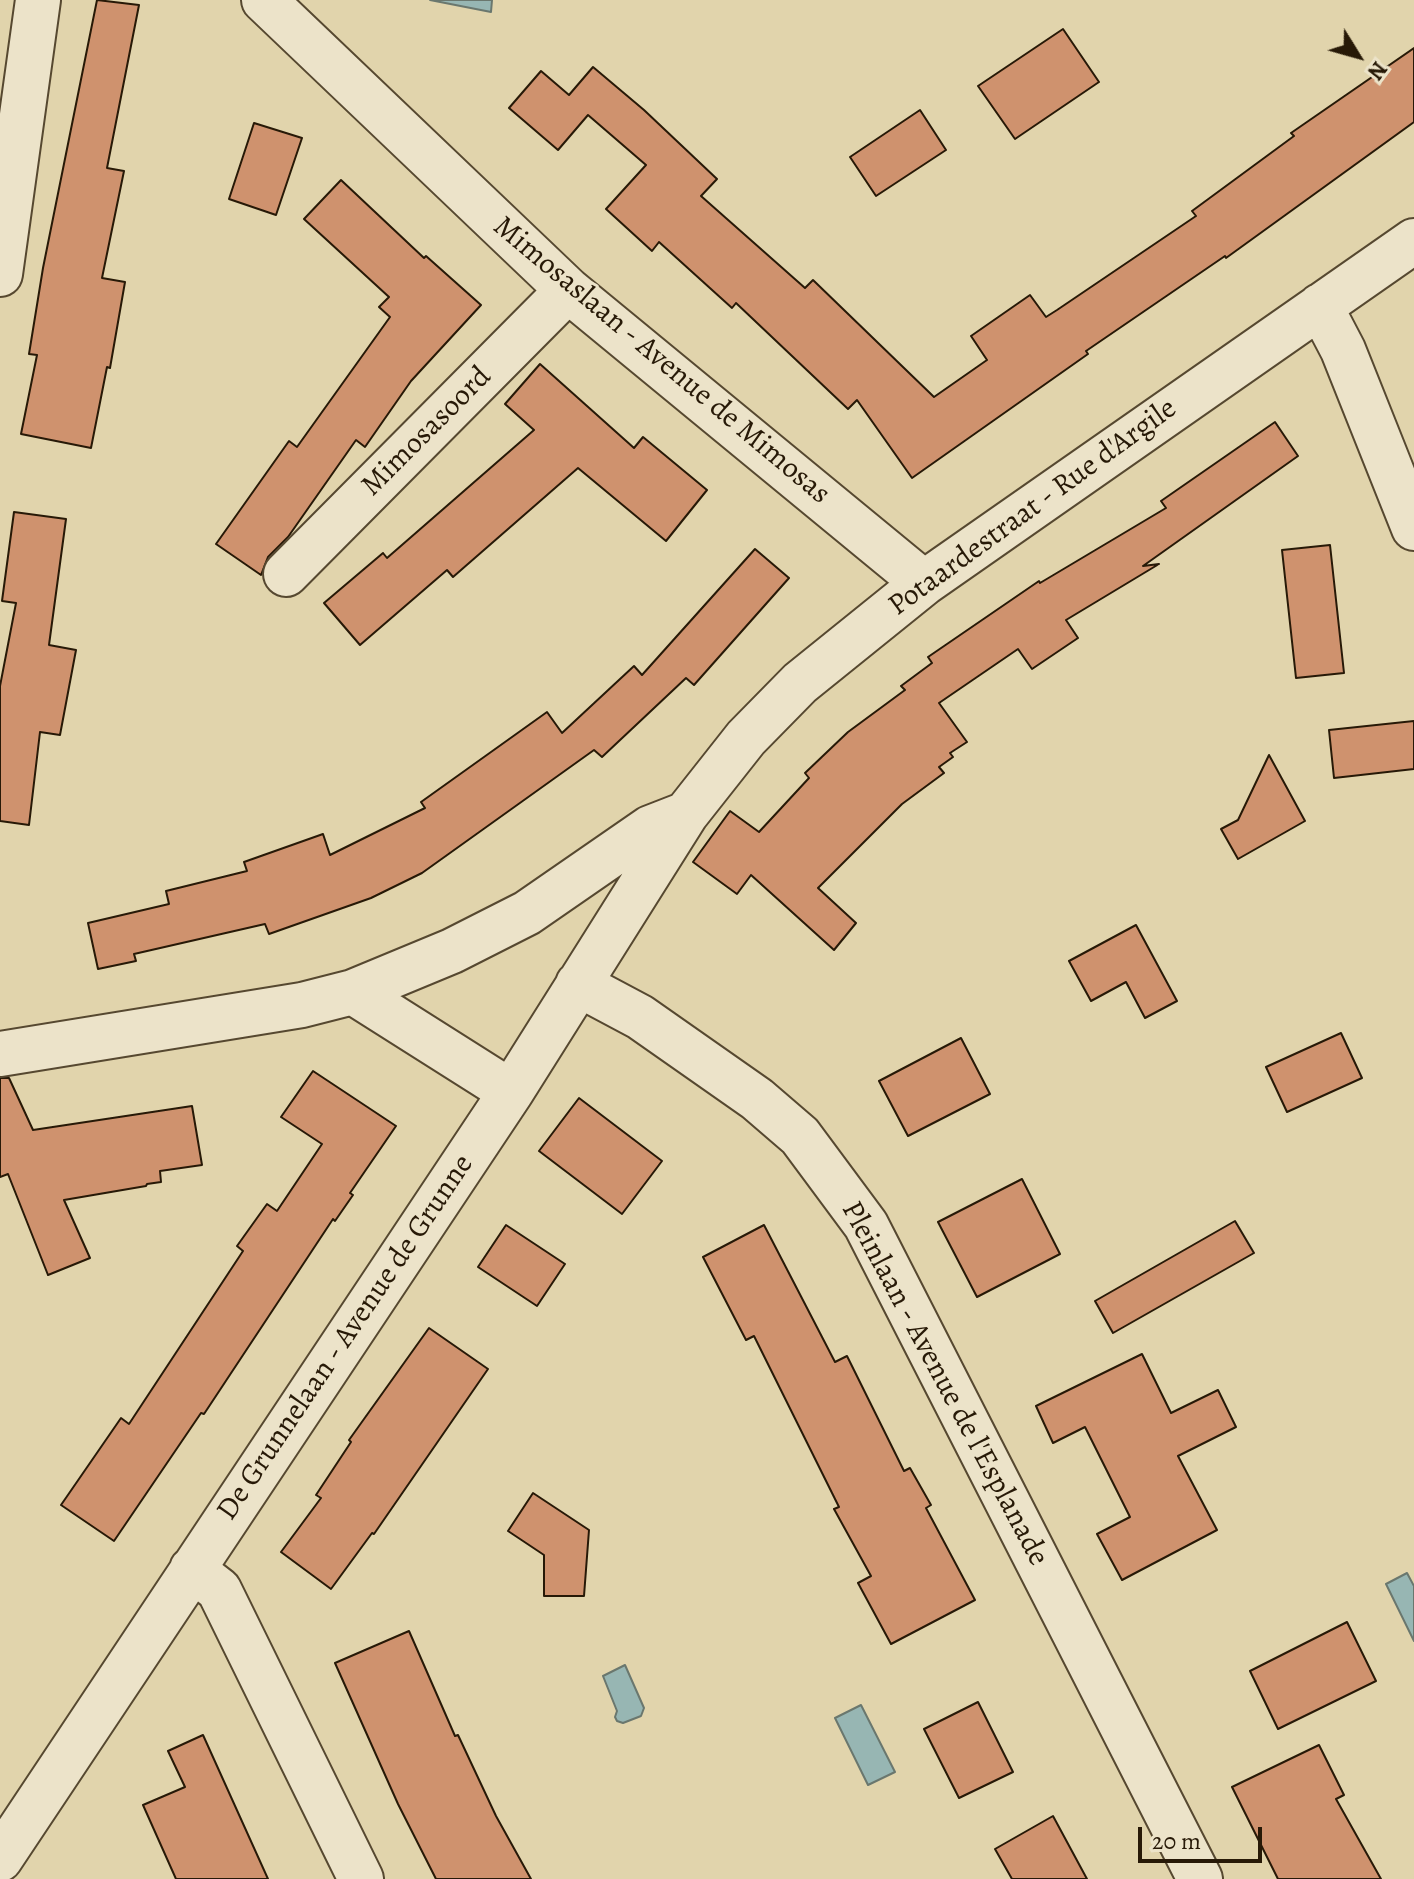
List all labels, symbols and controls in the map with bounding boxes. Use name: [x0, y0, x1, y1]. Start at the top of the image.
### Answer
north arrow: [1318, 16, 1398, 96]
text: N: [1360, 55, 1394, 86]
street label: Mimosaslaan - Avenue de Mimosas: [485, 209, 837, 513]
street label: Mimosasoord: [355, 360, 499, 504]
street label: Potaardestraat - Rue d'Argile: [882, 391, 1184, 625]
street label: De Grunnelaan - Avenue de Grunne: [210, 1148, 482, 1528]
street label: Pleinlaan - Avenue de l'Esplanade: [832, 1196, 1056, 1572]
scale bar: [1142, 1811, 1266, 1861]
text: 20 m: [1152, 1825, 1201, 1857]

